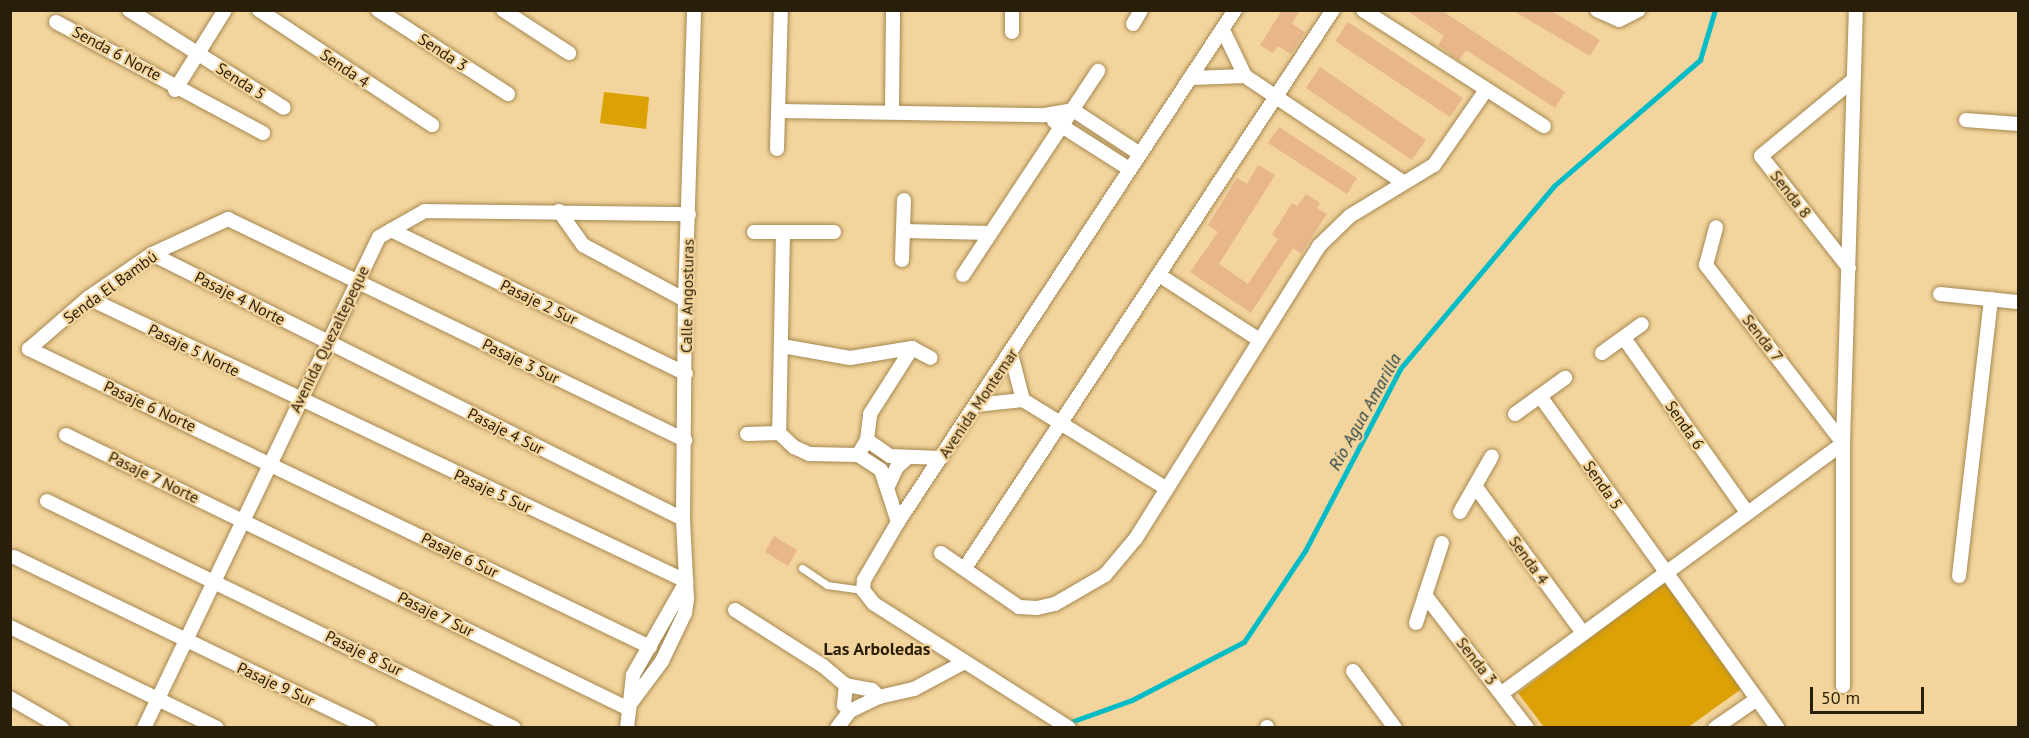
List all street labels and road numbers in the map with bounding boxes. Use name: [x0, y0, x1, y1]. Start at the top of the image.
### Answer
street label: Senda 6 Norte: [69, 22, 165, 84]
street label: Senda 3: [415, 29, 471, 75]
street label: Senda 4: [317, 45, 373, 91]
street label: Senda 5: [213, 58, 269, 104]
street label: Senda 8: [1767, 166, 1815, 222]
street label: Calle Angosturas: [676, 238, 698, 354]
street label: Senda El Bambú: [59, 247, 161, 327]
street label: Avenida Quezaltepeque: [285, 262, 373, 416]
street label: Pasaje 4 Norte: [191, 267, 289, 329]
street label: Pasaje 2 Sur: [497, 275, 581, 329]
street label: Senda 7: [1739, 310, 1787, 366]
street label: Pasaje 5 Norte: [145, 320, 243, 380]
street label: Pasaje 3 Sur: [479, 334, 563, 388]
street label: Avenida Montemar: [934, 345, 1022, 461]
street label: Pasaje 6 Norte: [101, 376, 199, 436]
street label: Senda 6: [1661, 397, 1709, 453]
street label: Pasaje 4 Sur: [465, 404, 547, 458]
street label: Pasaje 7 Norte: [105, 447, 203, 507]
street label: Senda 5: [1579, 457, 1627, 513]
street label: Pasaje 5 Sur: [451, 465, 535, 517]
street label: Pasaje 6 Sur: [418, 528, 502, 582]
street label: Senda 4: [1505, 532, 1553, 588]
street label: Pasaje 7 Sur: [394, 587, 478, 641]
street label: Pasaje 8 Sur: [322, 626, 406, 680]
street label: Senda 3: [1453, 633, 1501, 689]
street label: Pasaje 9 Sur: [234, 658, 318, 710]

